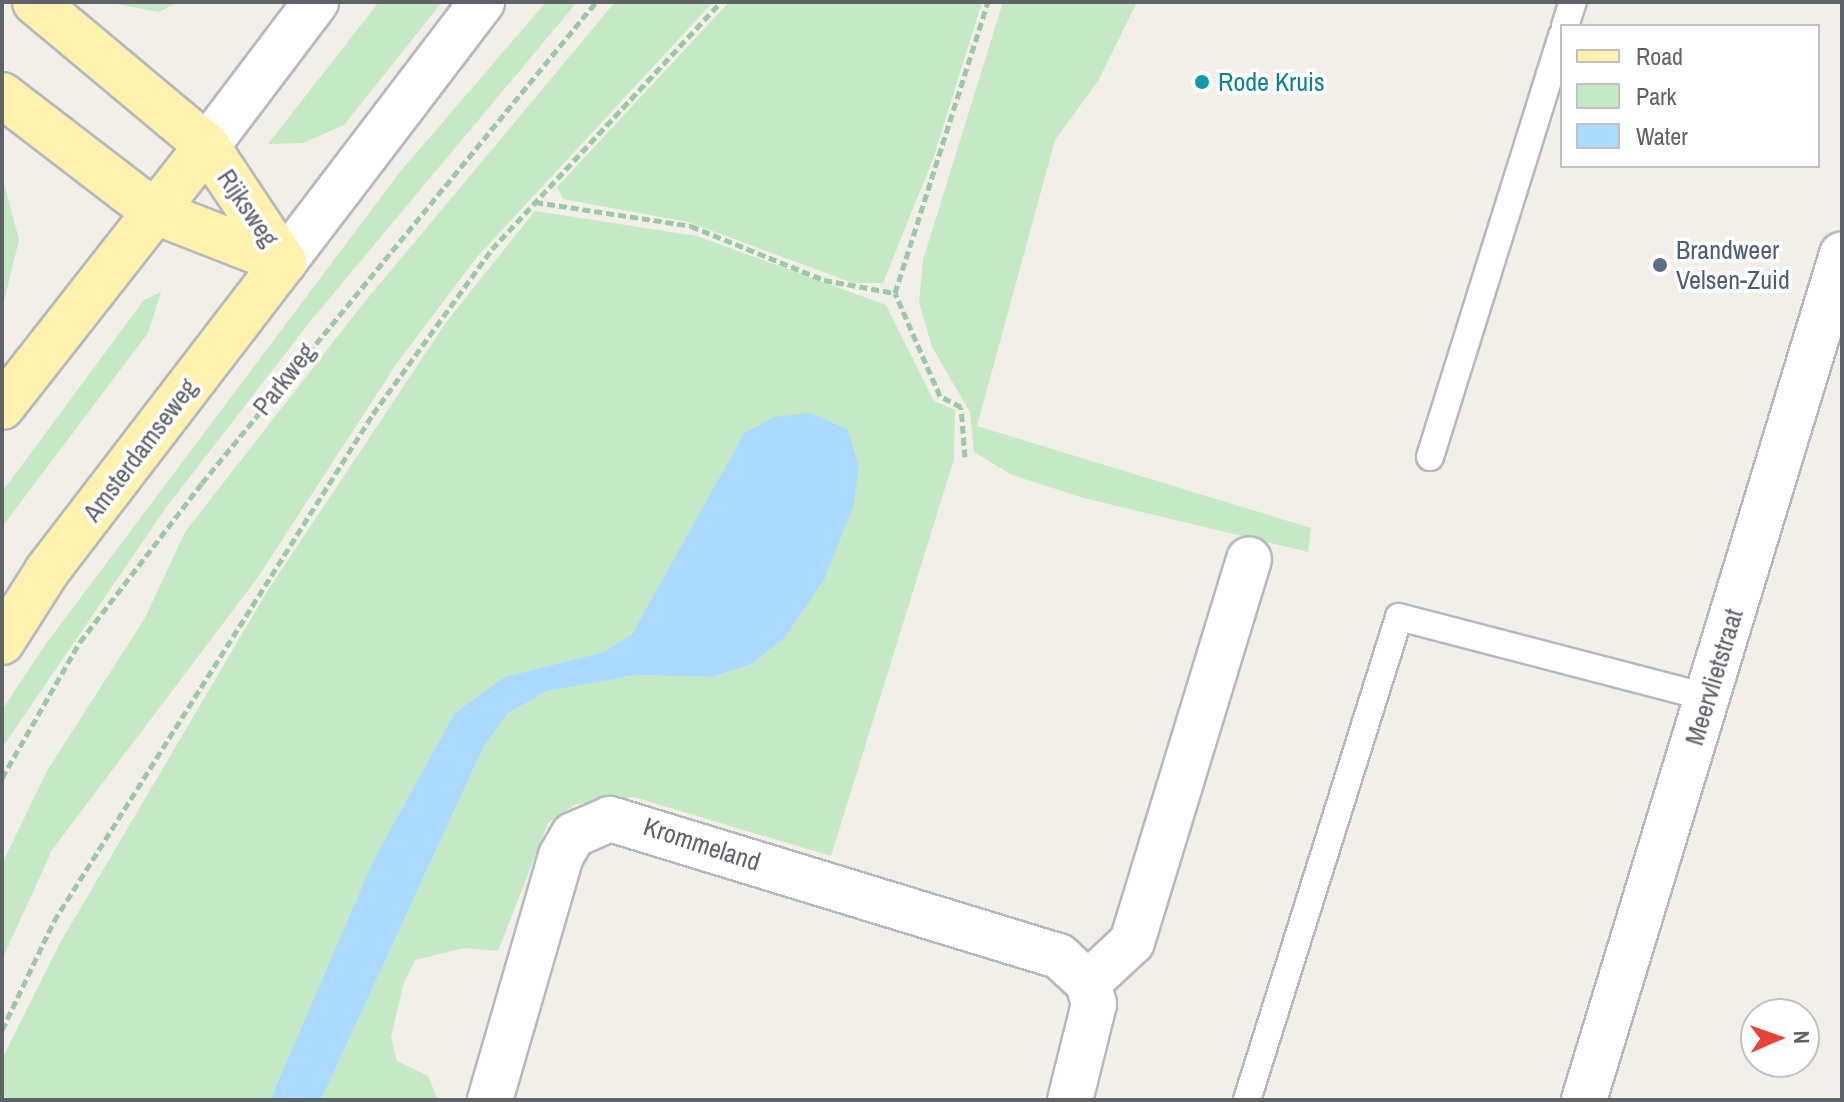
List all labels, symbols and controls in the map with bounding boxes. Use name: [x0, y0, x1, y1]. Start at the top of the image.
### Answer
legend: [1560, 24, 1820, 168]
text: Road: [1636, 40, 1683, 72]
place label: Rode Kruis: [1218, 66, 1325, 98]
marker: Rode Kruis: [1193, 73, 1211, 91]
text: Park: [1636, 80, 1676, 112]
text: Water: [1636, 120, 1688, 152]
street label: Rijksweg: [211, 163, 285, 253]
place label: Brandweer Velsen-Zuid: [1676, 234, 1790, 296]
marker: Brandweer Velsen-Zuid: [1651, 256, 1669, 274]
street label: Parkweg: [246, 337, 322, 421]
street label: Amsterdamseweg: [76, 372, 204, 528]
street label: Meervlietstraat: [1678, 605, 1750, 749]
street label: Krommeland: [640, 810, 764, 878]
north arrow: [1740, 998, 1820, 1078]
text: N: [1787, 1030, 1817, 1044]

